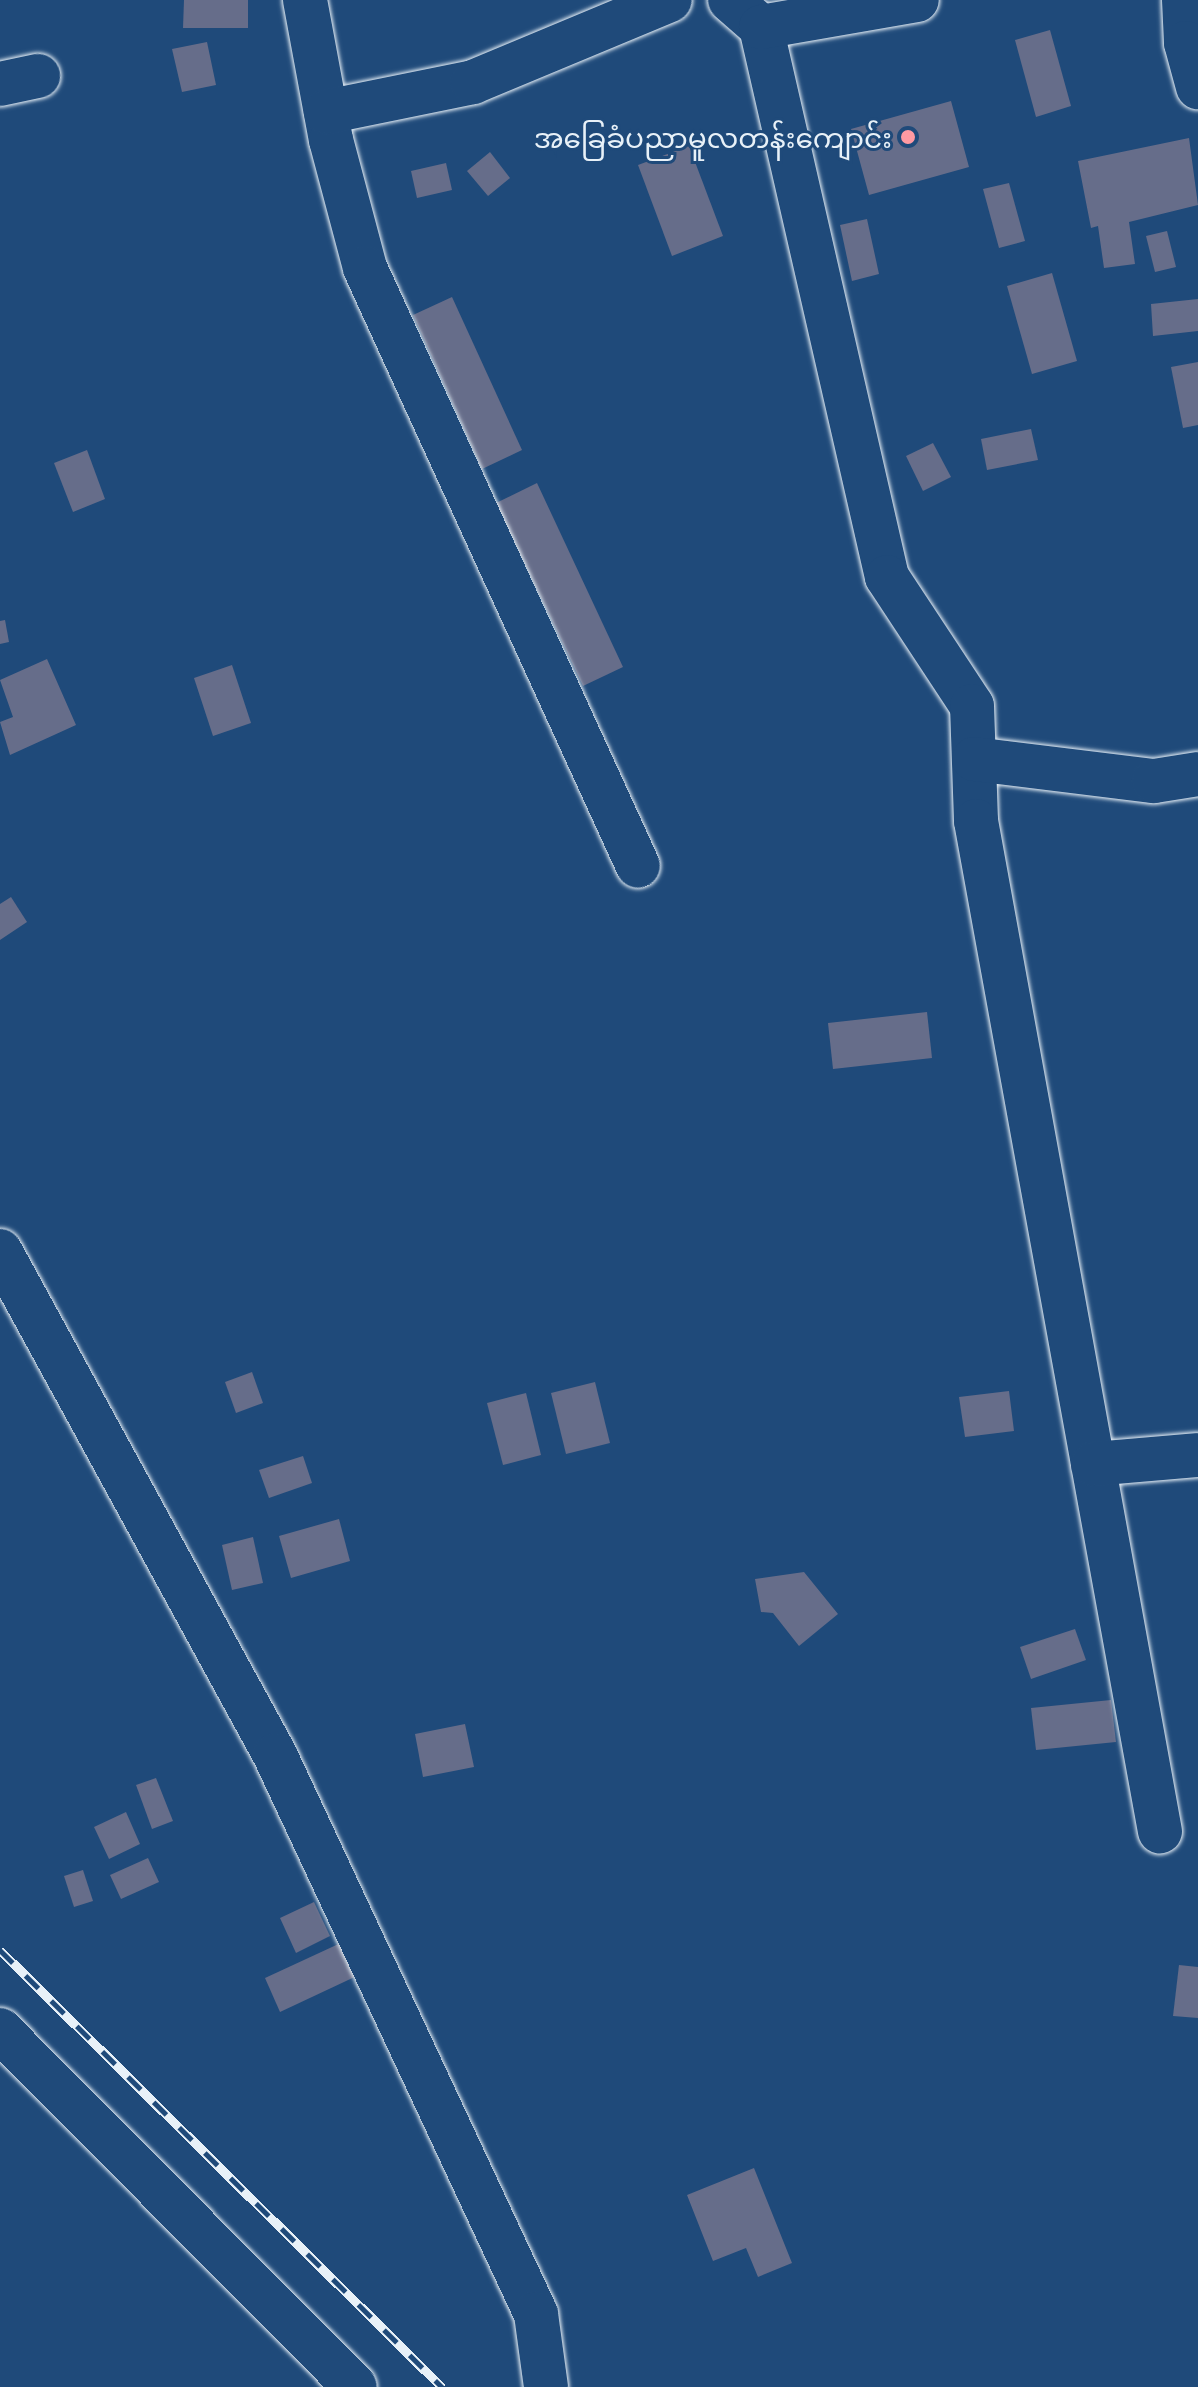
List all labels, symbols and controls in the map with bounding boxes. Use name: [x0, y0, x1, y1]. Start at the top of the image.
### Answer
place label: အခြေခံပညာမူလတန်းကျောင်း: [534, 120, 892, 154]
marker: အခြေခံပညာမူလတန်းကျောင်း: [899, 128, 917, 146]

